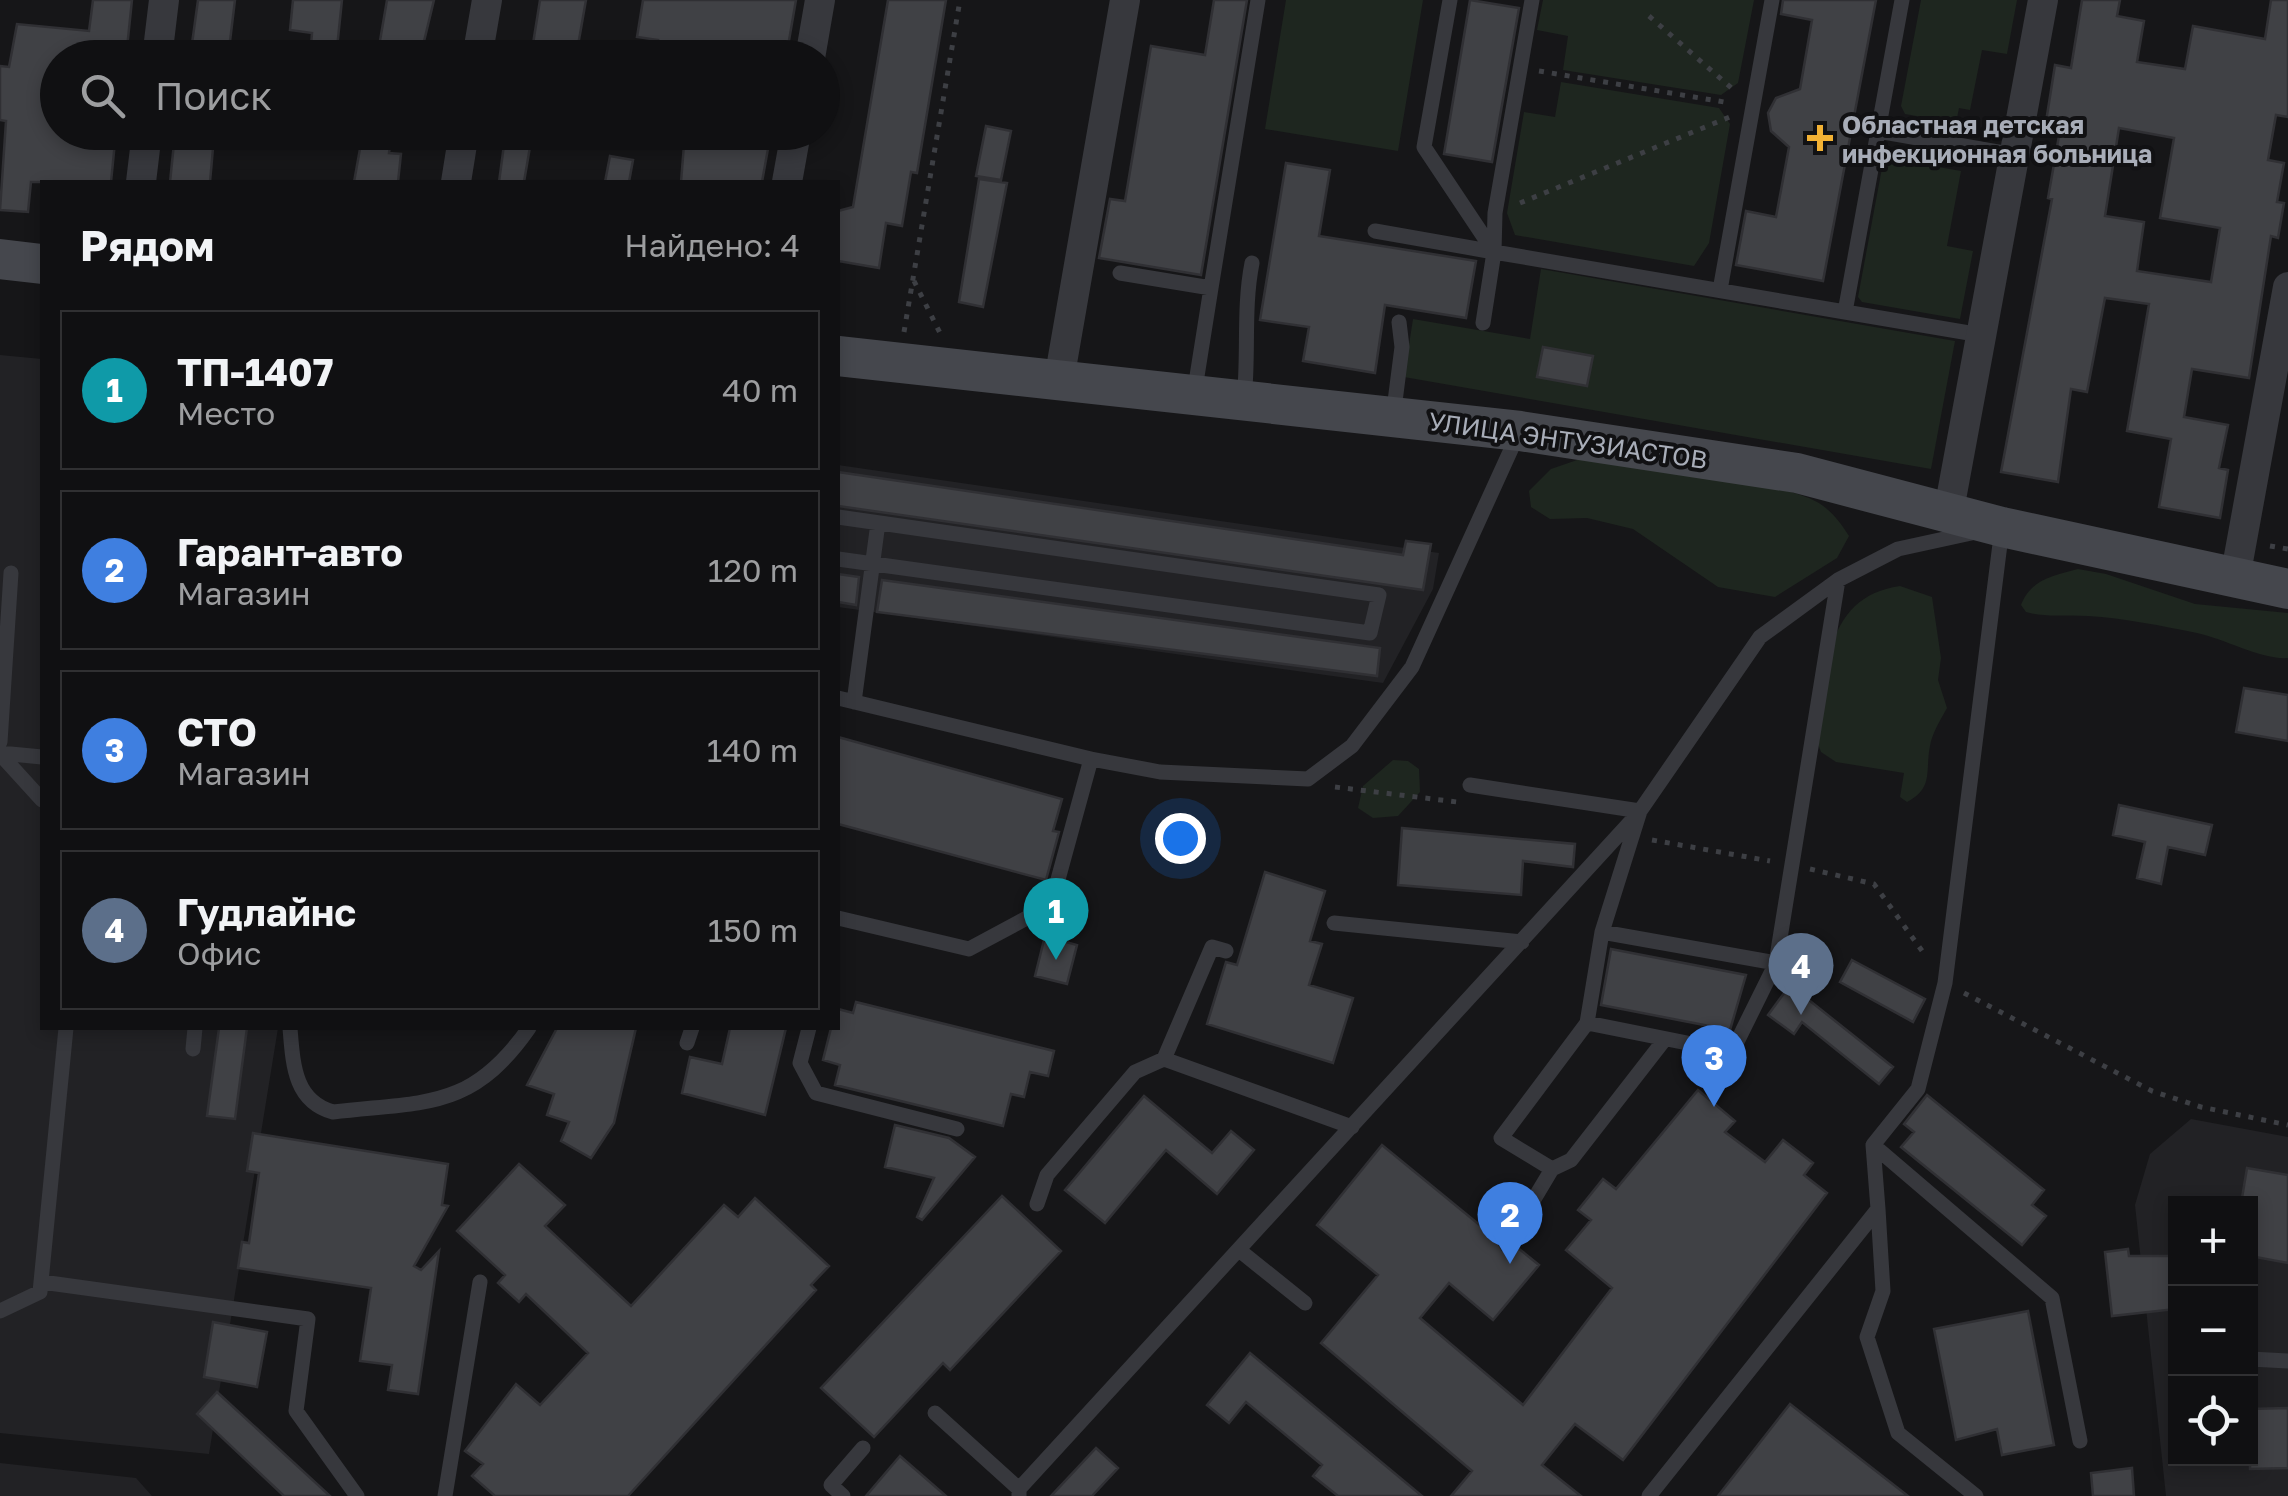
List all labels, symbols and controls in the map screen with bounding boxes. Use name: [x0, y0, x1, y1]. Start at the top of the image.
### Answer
search box: [40, 40, 840, 150]
icon: search: [75, 68, 130, 123]
text: Поиск: [155, 73, 272, 118]
place label: Областная детская инфекционная больница: [1842, 109, 2152, 169]
marker: Областная детская инфекционная больница: [1807, 125, 1833, 151]
text: Рядом: [80, 220, 214, 270]
text: Найдено: 4: [624, 226, 800, 264]
text: ТП-1407: [177, 349, 333, 394]
text: 1: [106, 371, 123, 409]
text: 40 m: [722, 371, 798, 409]
text: Место: [177, 394, 275, 432]
street label: УЛИЦА ЭНТУЗИАСТОВ: [1427, 405, 1709, 475]
text: Гарант-авто: [177, 529, 403, 574]
text: 2: [105, 551, 124, 589]
text: 120 m: [708, 551, 798, 589]
text: Магазин: [177, 574, 311, 612]
text: СТО: [177, 709, 257, 754]
text: 3: [105, 731, 124, 769]
text: 140 m: [707, 731, 798, 769]
text: Магазин: [177, 754, 311, 792]
your location: [1155, 813, 1206, 864]
pin: 1: [1024, 878, 1088, 960]
text: Гудлайнс: [177, 889, 356, 934]
text: 4: [104, 911, 125, 949]
text: 150 m: [708, 911, 798, 949]
pin: 4: [1768, 932, 1834, 1015]
text: Офис: [177, 934, 261, 972]
pin: 3: [1682, 1024, 1746, 1107]
pin: 2: [1478, 1182, 1542, 1264]
map controls: [2168, 1196, 2258, 1466]
button: +: [2168, 1196, 2258, 1286]
button: −: [2168, 1286, 2258, 1376]
button: locate: [2168, 1376, 2258, 1466]

